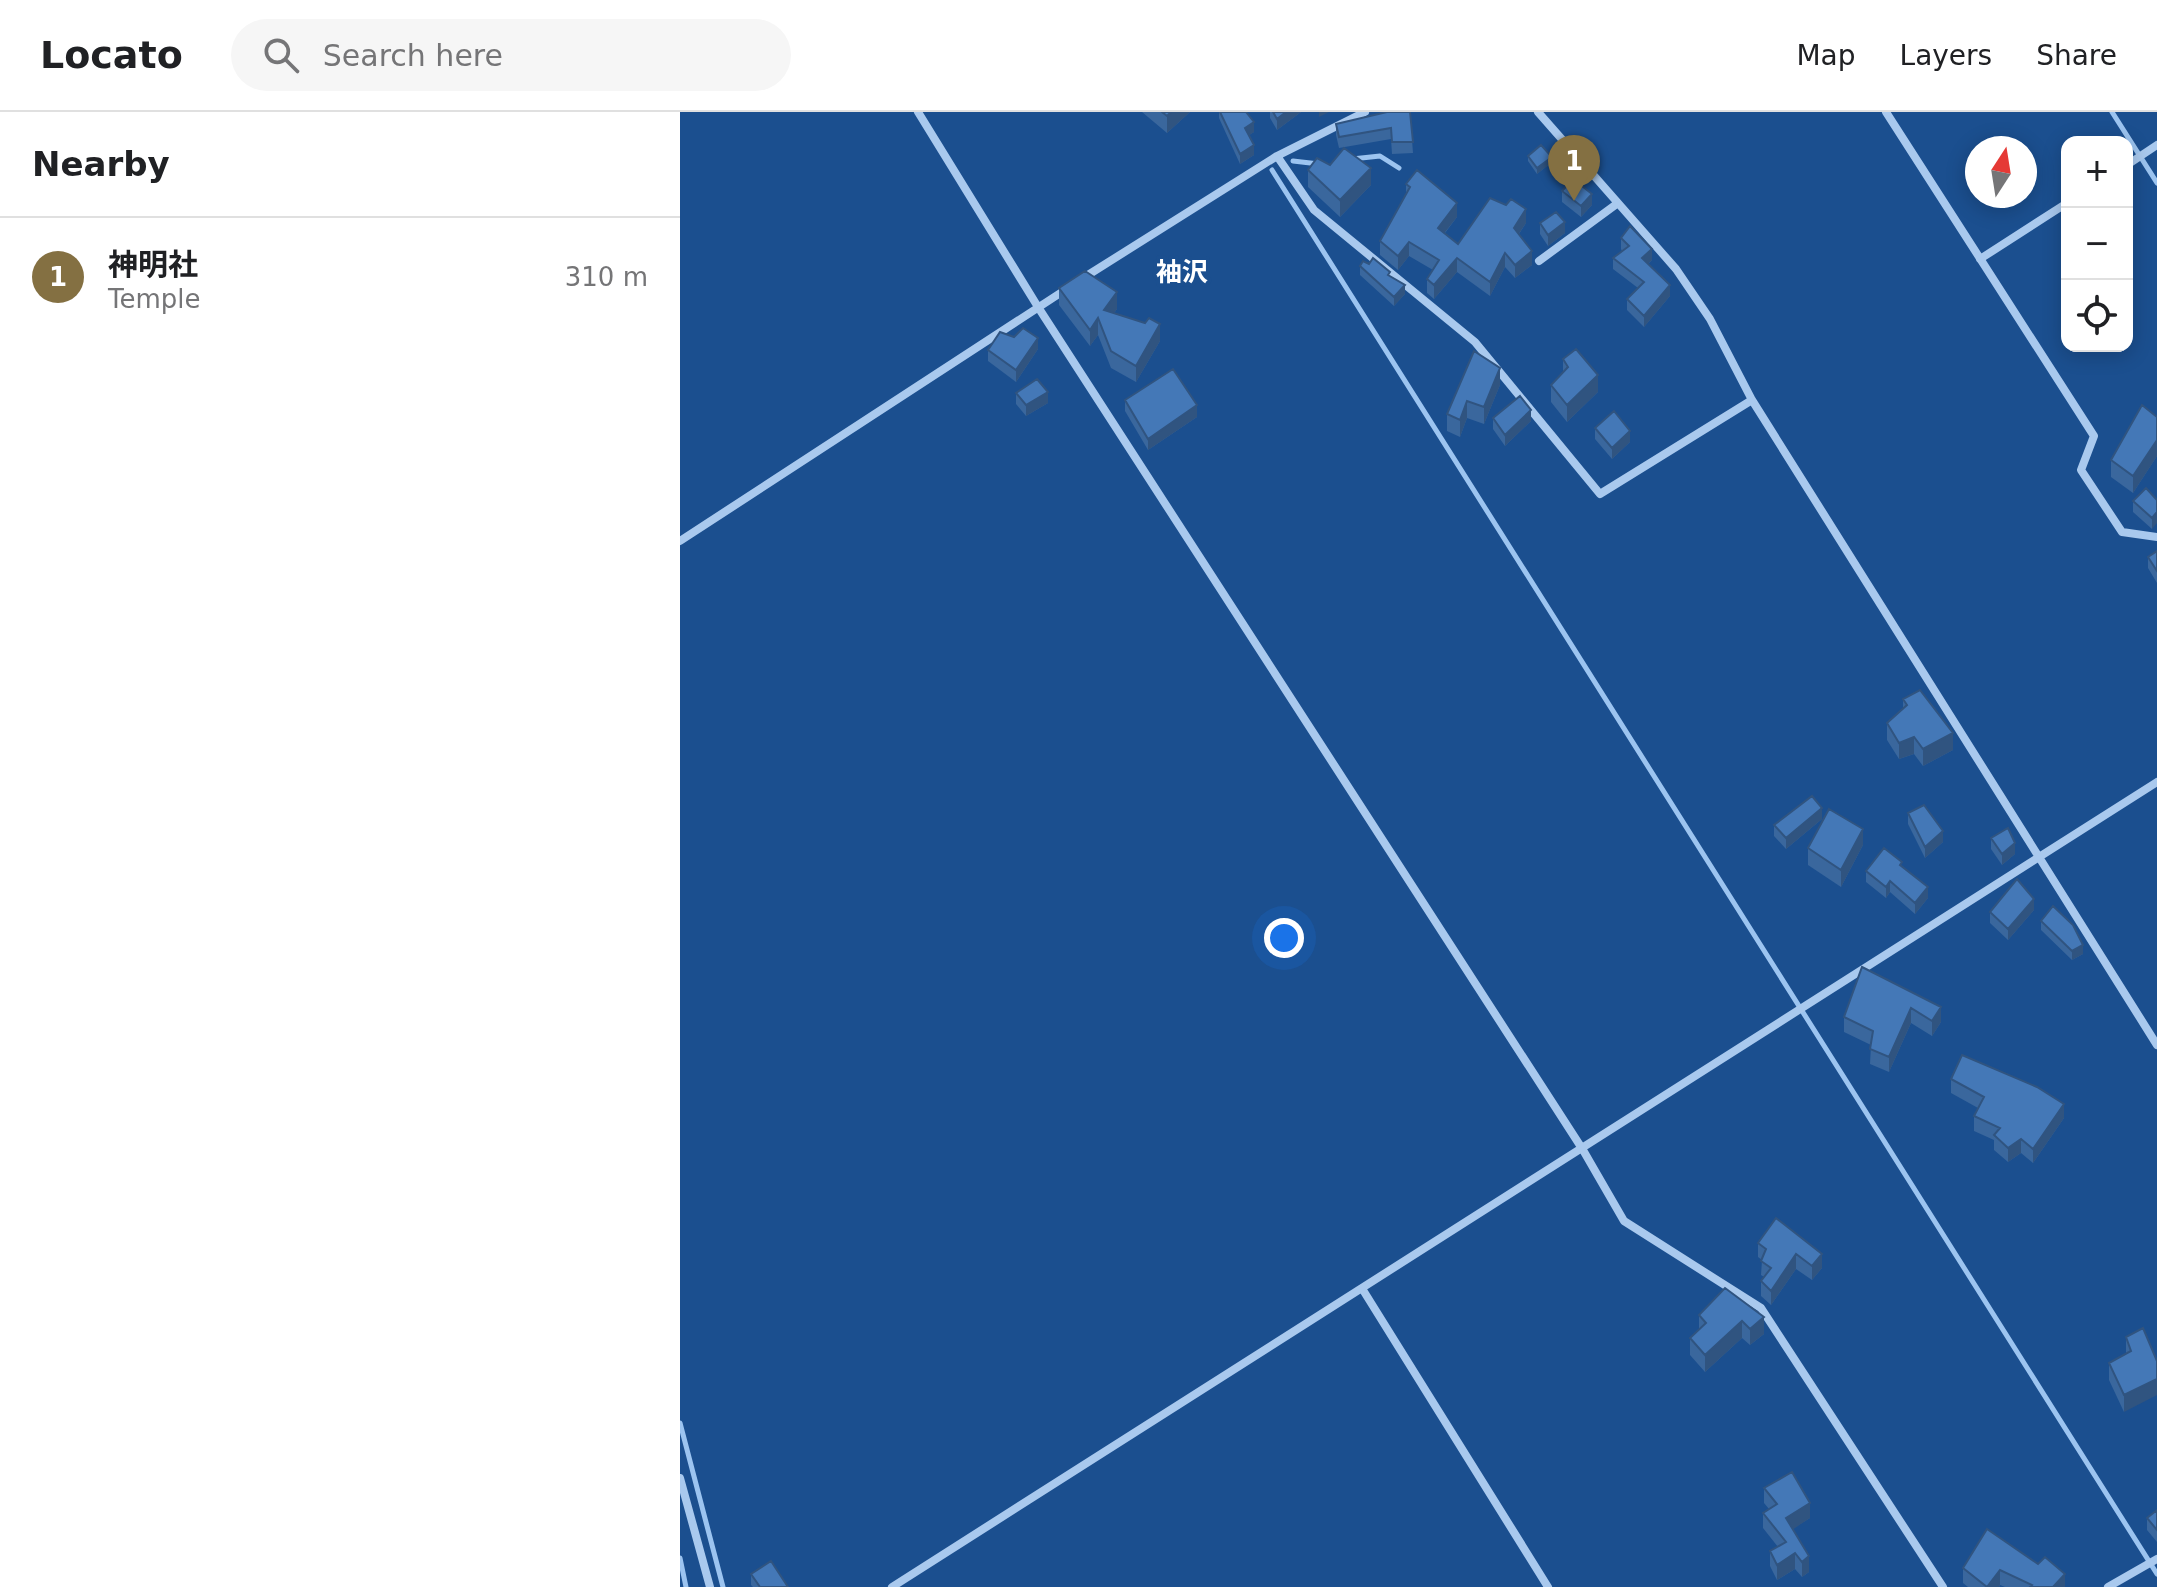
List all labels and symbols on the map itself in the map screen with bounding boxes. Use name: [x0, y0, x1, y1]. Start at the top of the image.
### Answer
pin: 1: [1548, 135, 1600, 201]
north arrow: [1965, 136, 2037, 208]
district label: 袖沢: [1156, 257, 1208, 287]
your location: [1264, 918, 1304, 958]

